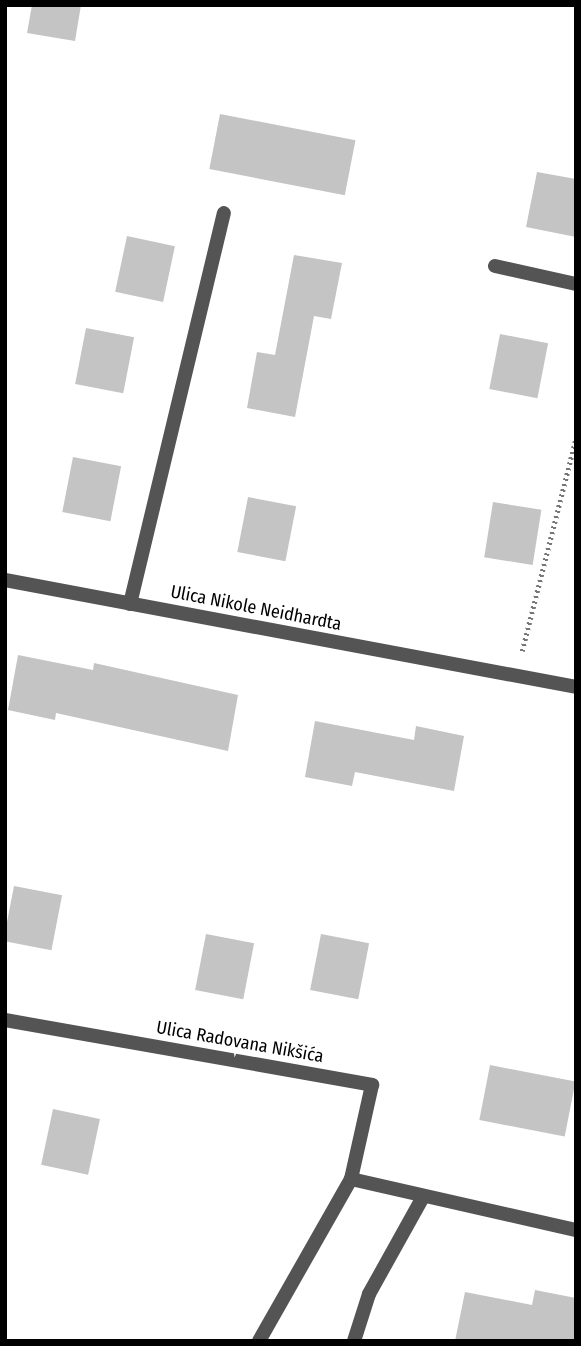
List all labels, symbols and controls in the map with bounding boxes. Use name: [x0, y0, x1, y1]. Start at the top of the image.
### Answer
street label: Ulica Nikole Neidhardta: [169, 581, 343, 635]
street label: Ulica Radovana Nikšića: [155, 1017, 325, 1067]

